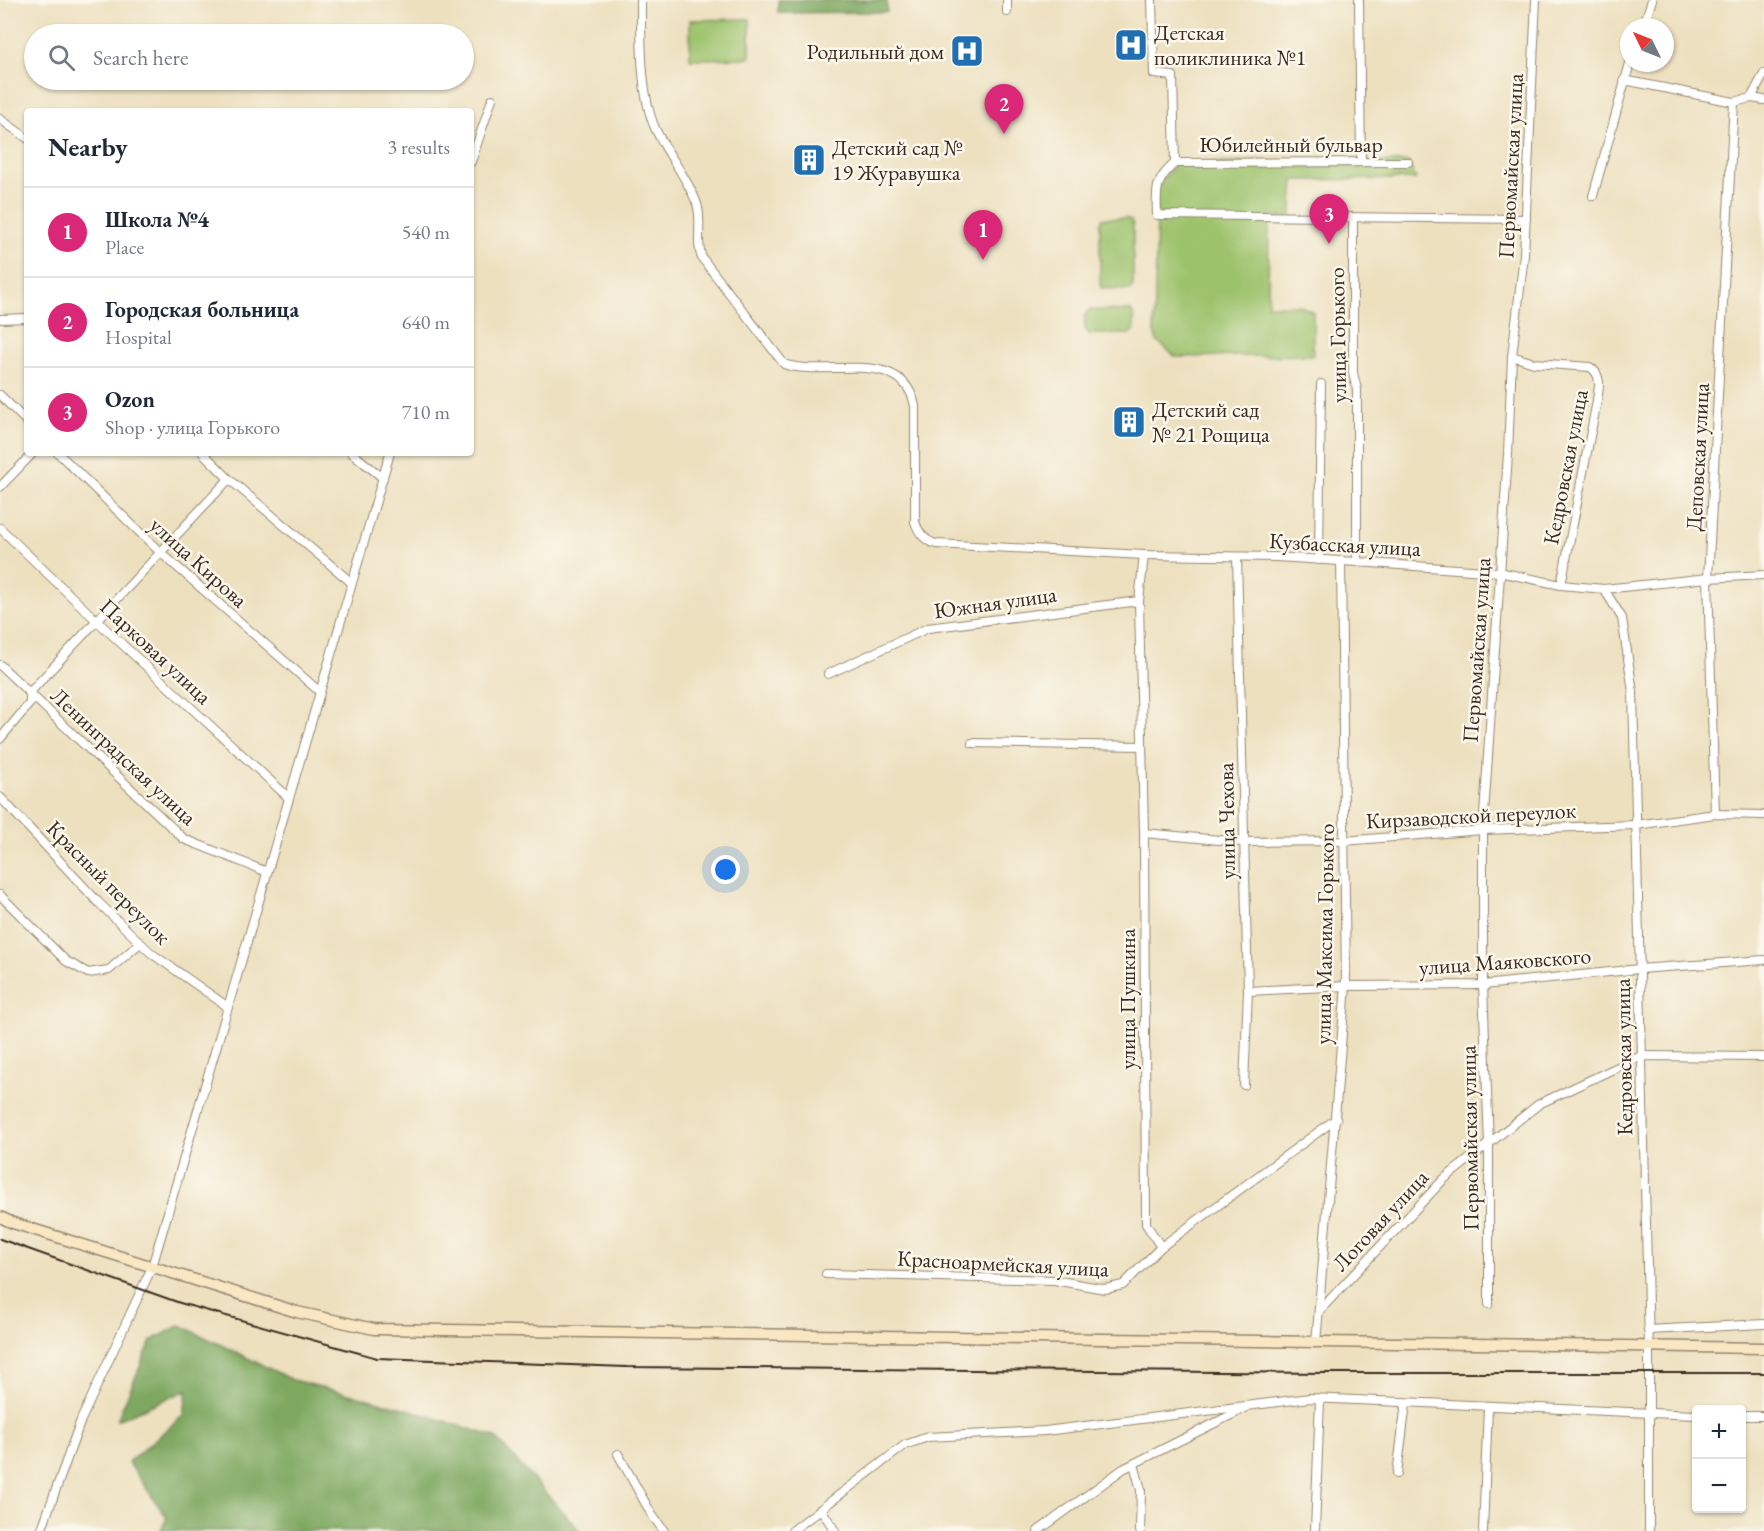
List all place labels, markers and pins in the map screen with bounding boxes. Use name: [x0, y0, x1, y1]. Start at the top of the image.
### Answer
place label: Детская поликлиника №1: [1154, 18, 1306, 72]
hospital icon: Детская поликлиника №1: [1113, 27, 1149, 63]
hospital icon: Родильный дом: [949, 33, 985, 69]
place label: Родильный дом: [806, 37, 944, 66]
pin: 2: [984, 84, 1024, 134]
place label: Детский сад № 19 Журавушка: [832, 133, 963, 187]
building icon: Детский сад № 19 Журавушка: [791, 142, 827, 178]
pin: 3: [1310, 194, 1348, 244]
pin: 1: [964, 210, 1002, 260]
place label: Детский сад № 21 Рощица: [1152, 395, 1270, 449]
building icon: Детский сад № 21 Рощица: [1111, 404, 1147, 440]

